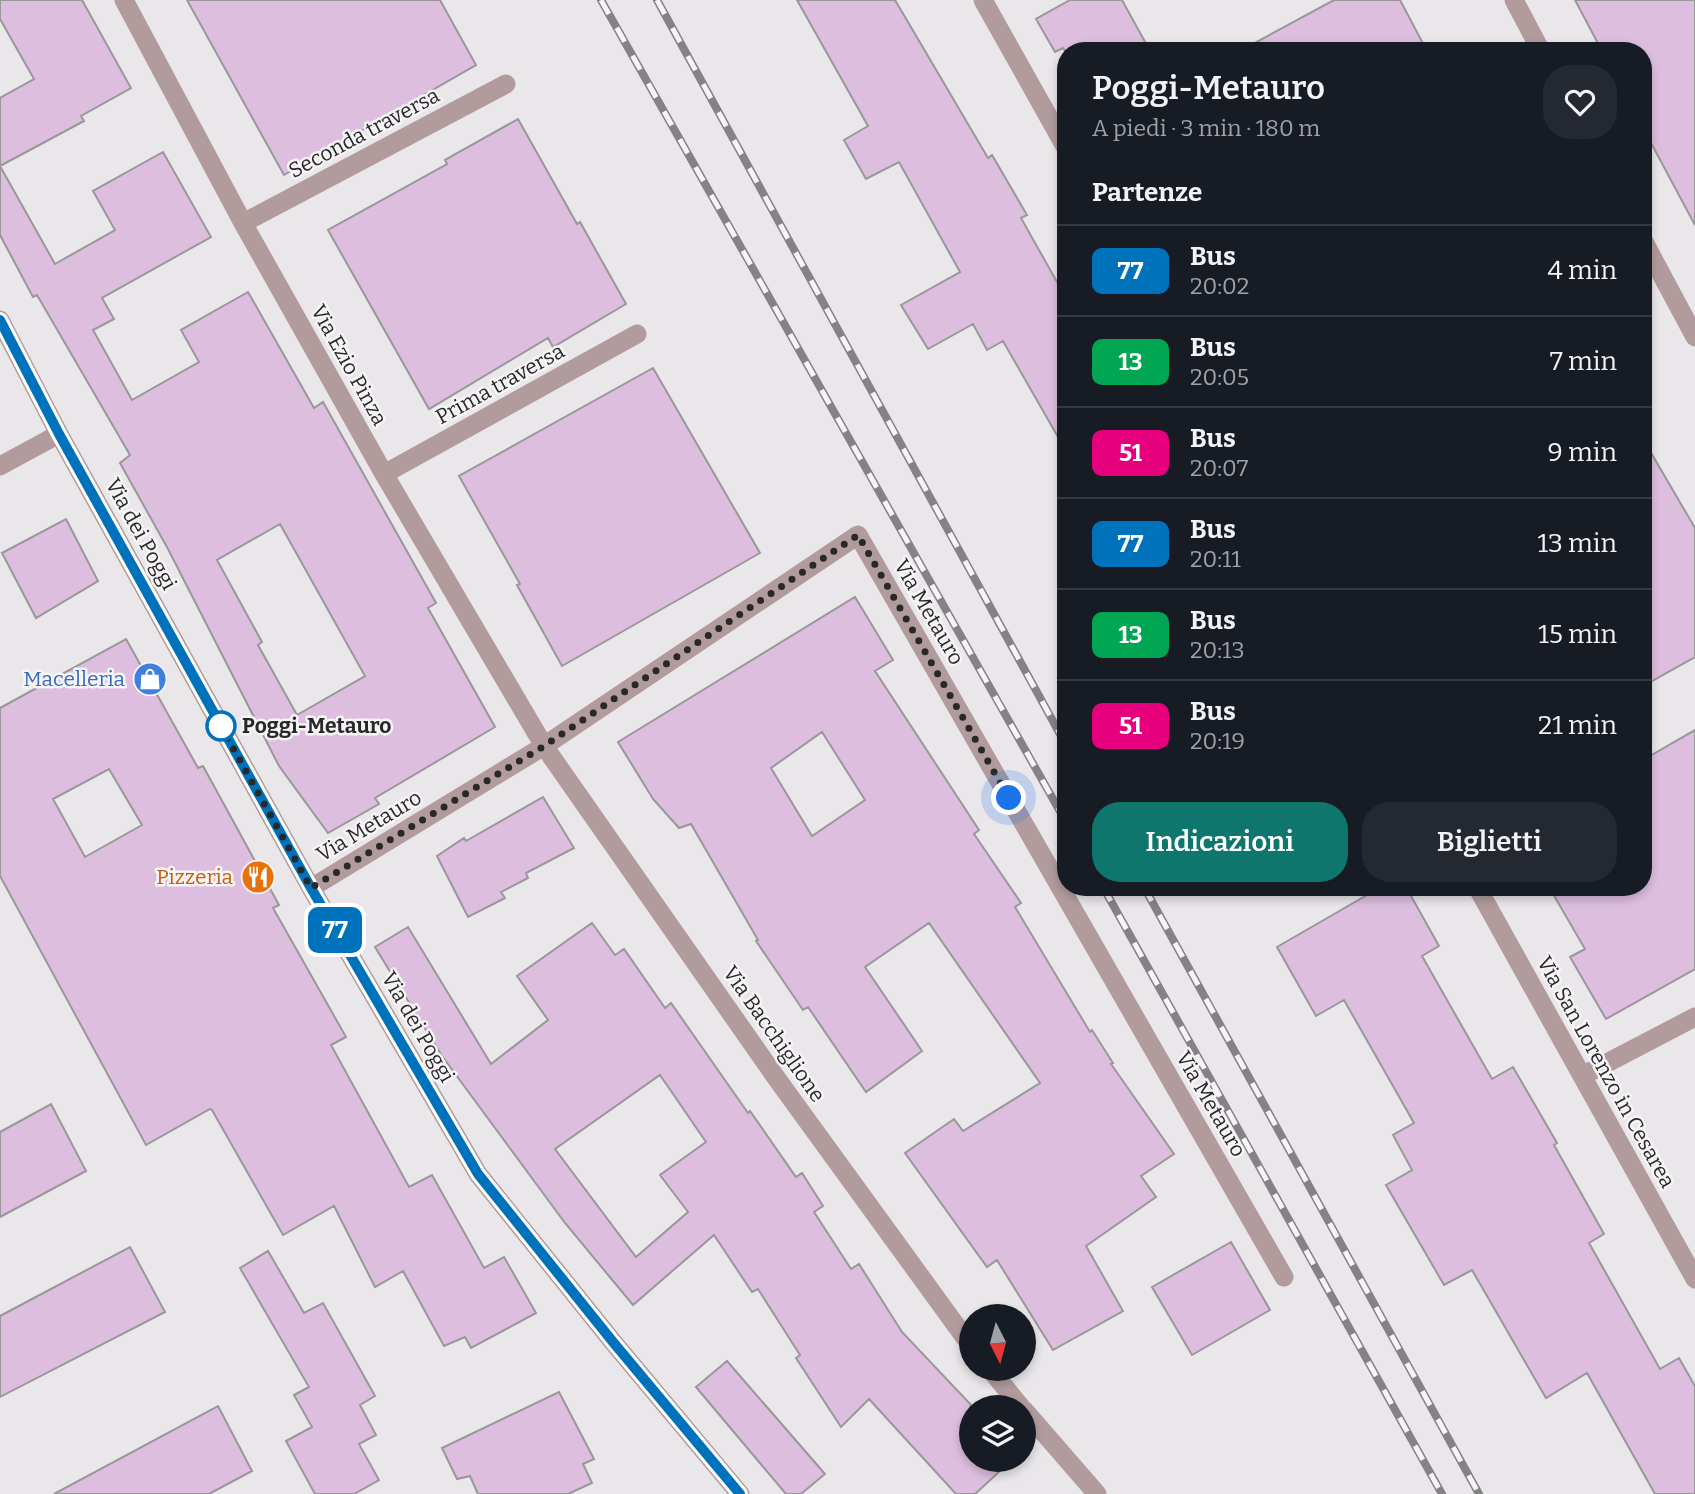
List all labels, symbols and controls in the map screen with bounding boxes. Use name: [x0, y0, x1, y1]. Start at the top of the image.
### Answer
button: heart: [1543, 65, 1617, 139]
text: Poggi-Metauro: [1092, 68, 1325, 108]
street label: Seconda traversa: [284, 82, 444, 184]
text: A piedi · 3 min · 180 m: [1092, 114, 1320, 142]
text: Partenze: [1092, 177, 1202, 208]
text: Bus: [1190, 241, 1236, 272]
text: 4 min: [1548, 255, 1617, 286]
text: 77: [1118, 257, 1143, 285]
text: 20:02: [1190, 272, 1249, 300]
street label: Via Ezio Pinza: [305, 300, 393, 430]
text: Bus: [1190, 332, 1236, 363]
street label: Prima traversa: [431, 338, 569, 430]
text: 7 min: [1550, 346, 1617, 377]
text: 13: [1118, 348, 1143, 376]
text: 20:05: [1190, 363, 1249, 391]
text: Bus: [1190, 423, 1236, 454]
text: 9 min: [1548, 437, 1617, 468]
text: 51: [1119, 439, 1142, 467]
text: 20:07: [1190, 454, 1248, 482]
street label: Via dei Poggi: [100, 474, 182, 594]
text: Bus: [1190, 514, 1236, 545]
text: 13 min: [1537, 528, 1617, 559]
text: 77: [1118, 530, 1143, 558]
text: 20:11: [1190, 545, 1241, 573]
street label: Via Metauro: [888, 554, 970, 670]
text: Bus: [1190, 605, 1236, 636]
text: 15 min: [1538, 619, 1617, 650]
text: 13: [1118, 621, 1143, 649]
text: 20:13: [1190, 636, 1245, 664]
shop icon: Macelleria: [131, 660, 169, 698]
place label: Macelleria: [23, 666, 126, 692]
text: Bus: [1190, 696, 1236, 727]
text: 21 min: [1538, 710, 1617, 741]
marker: Poggi-Metauro: [206, 711, 236, 741]
text: 51: [1119, 712, 1142, 740]
place label: Poggi-Metauro: [242, 713, 391, 739]
text: 20:19: [1190, 727, 1245, 755]
your location: [991, 780, 1026, 815]
street label: Via Metauro: [312, 784, 426, 868]
button: Indicazioni: [1092, 802, 1348, 882]
button: Biglietti: [1362, 802, 1617, 882]
restaurant icon: Pizzeria: [239, 858, 277, 896]
place label: Pizzeria: [156, 864, 233, 890]
line badge: 77: [304, 907, 366, 953]
text: 77: [322, 916, 348, 944]
street label: Via San Lorenzo in Cesarea: [1531, 951, 1681, 1193]
street label: Via Bacchiglione: [717, 961, 831, 1107]
street label: Via dei Poggi: [376, 967, 460, 1087]
street label: Via Metauro: [1170, 1046, 1252, 1162]
north arrow: [959, 1304, 1036, 1381]
map controls: [959, 1304, 1036, 1472]
button: layers: [959, 1395, 1036, 1472]

